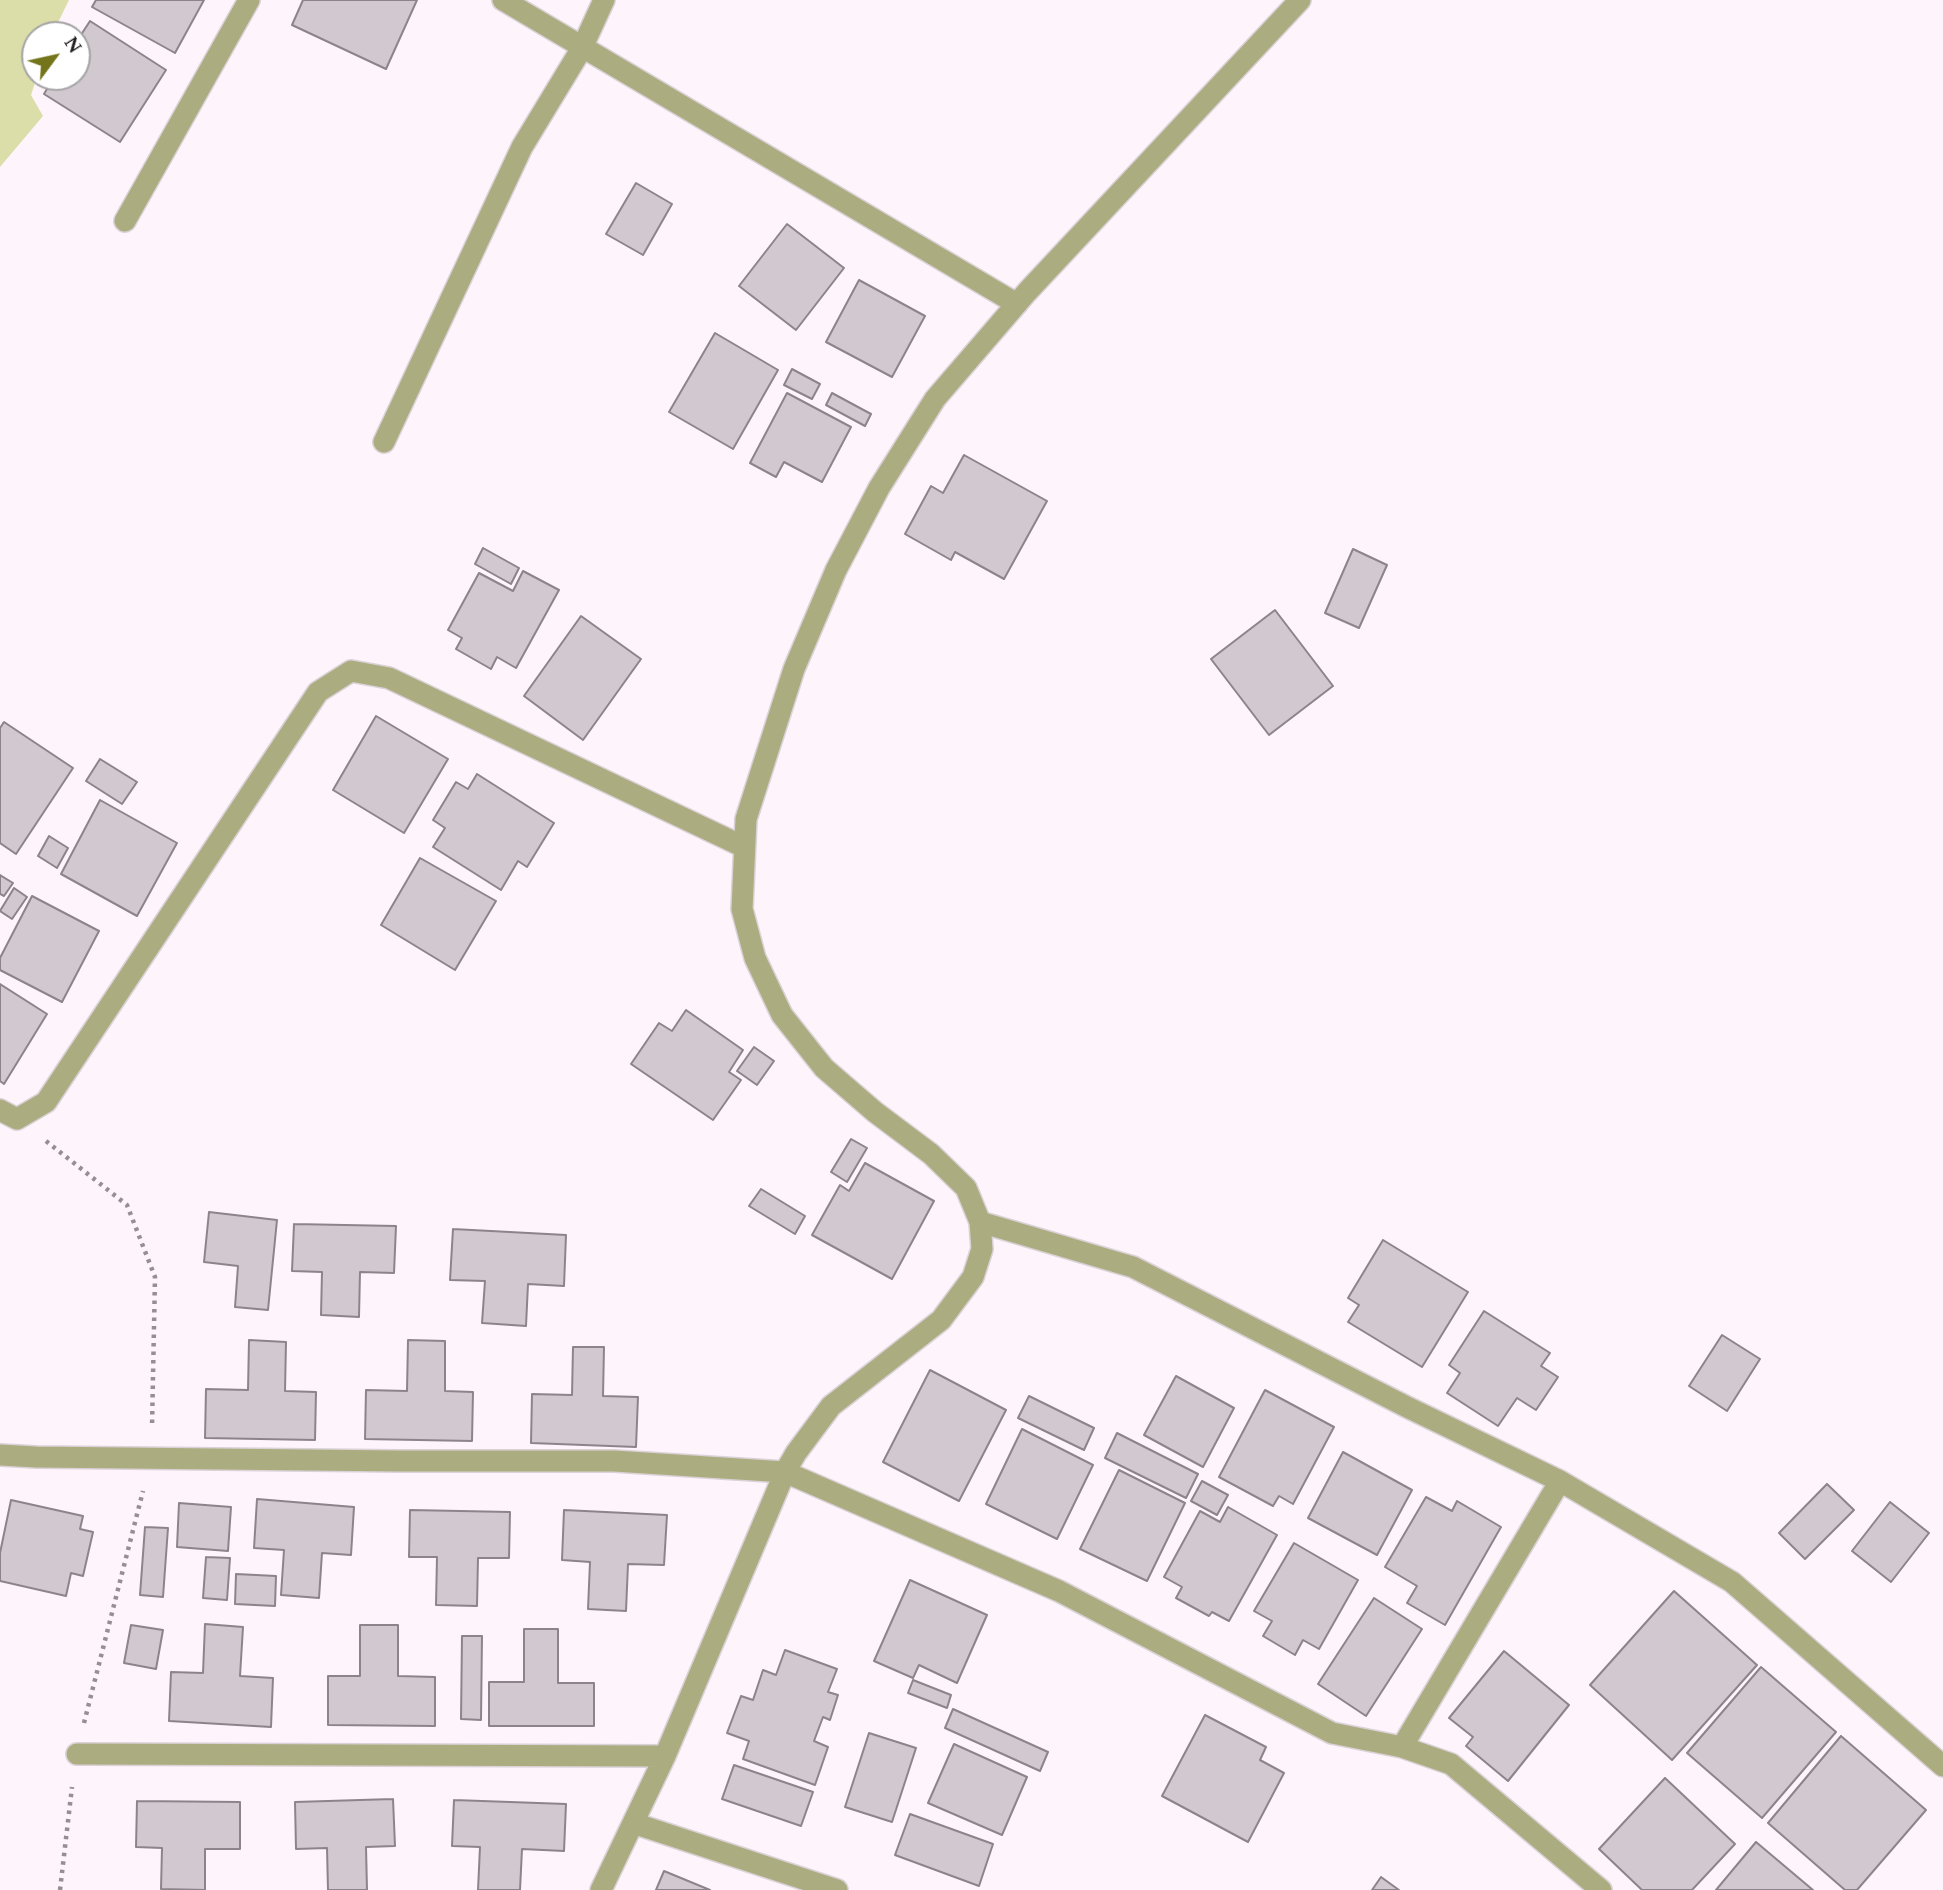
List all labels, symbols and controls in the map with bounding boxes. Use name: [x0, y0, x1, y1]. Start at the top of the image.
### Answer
north arrow: [21, 21, 91, 91]
text: N: [56, 31, 89, 60]

